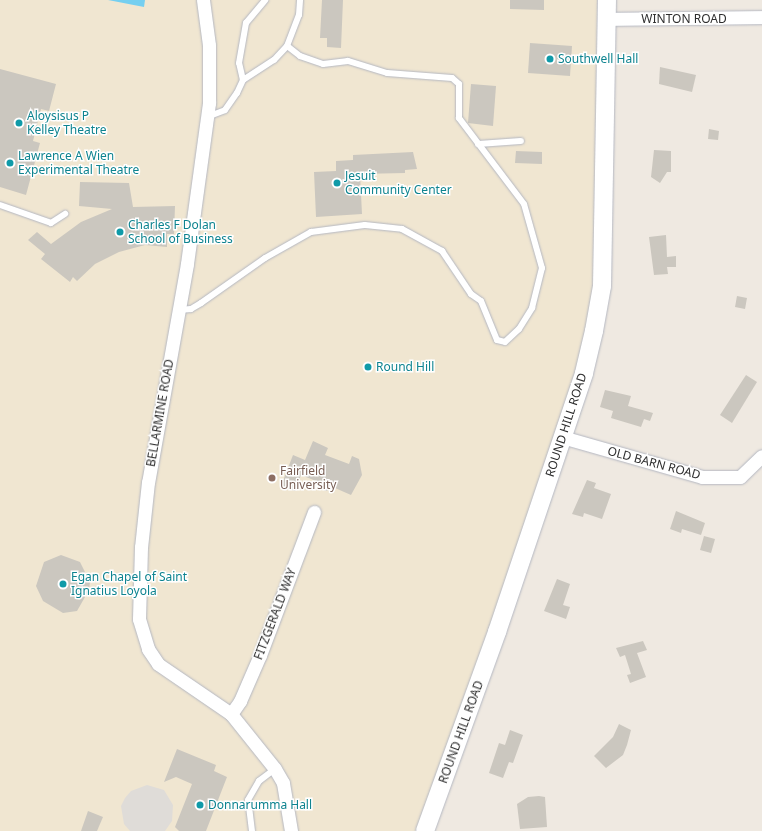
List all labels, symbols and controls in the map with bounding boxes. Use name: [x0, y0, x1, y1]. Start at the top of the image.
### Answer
street label: WINTON ROAD: [641, 12, 727, 26]
place label: Southwell Hall: [558, 52, 638, 66]
marker: Southwell Hall: [545, 54, 555, 64]
place label: Aloysisus P Kelley Theatre: [27, 109, 107, 137]
marker: Aloysisus P Kelley Theatre: [14, 118, 24, 128]
place label: Lawrence A Wien Experimental Theatre: [18, 149, 139, 177]
marker: Lawrence A Wien Experimental Theatre: [5, 158, 15, 168]
place label: Jesuit Community Center: [345, 169, 452, 197]
marker: Jesuit Community Center: [332, 178, 342, 188]
place label: Charles F Dolan School of Business: [128, 218, 233, 246]
marker: Charles F Dolan School of Business: [115, 227, 125, 237]
street label: BELLARMINE ROAD: [143, 358, 177, 468]
place label: Round Hill: [376, 360, 434, 374]
marker: Round Hill: [363, 362, 373, 372]
street label: ROUND HILL ROAD: [542, 371, 590, 479]
street label: OLD BARN ROAD: [606, 444, 702, 482]
place label: Fairfield University: [280, 464, 336, 492]
marker: Fairfield University: [267, 473, 277, 483]
street label: FITZGERALD WAY: [251, 566, 299, 662]
place label: Egan Chapel of Saint Ignatius Loyola: [71, 570, 187, 598]
marker: Egan Chapel of Saint Ignatius Loyola: [58, 579, 68, 589]
street label: ROUND HILL ROAD: [436, 679, 486, 785]
place label: Donnarumma Hall: [208, 798, 312, 812]
marker: Donnarumma Hall: [195, 800, 205, 810]

